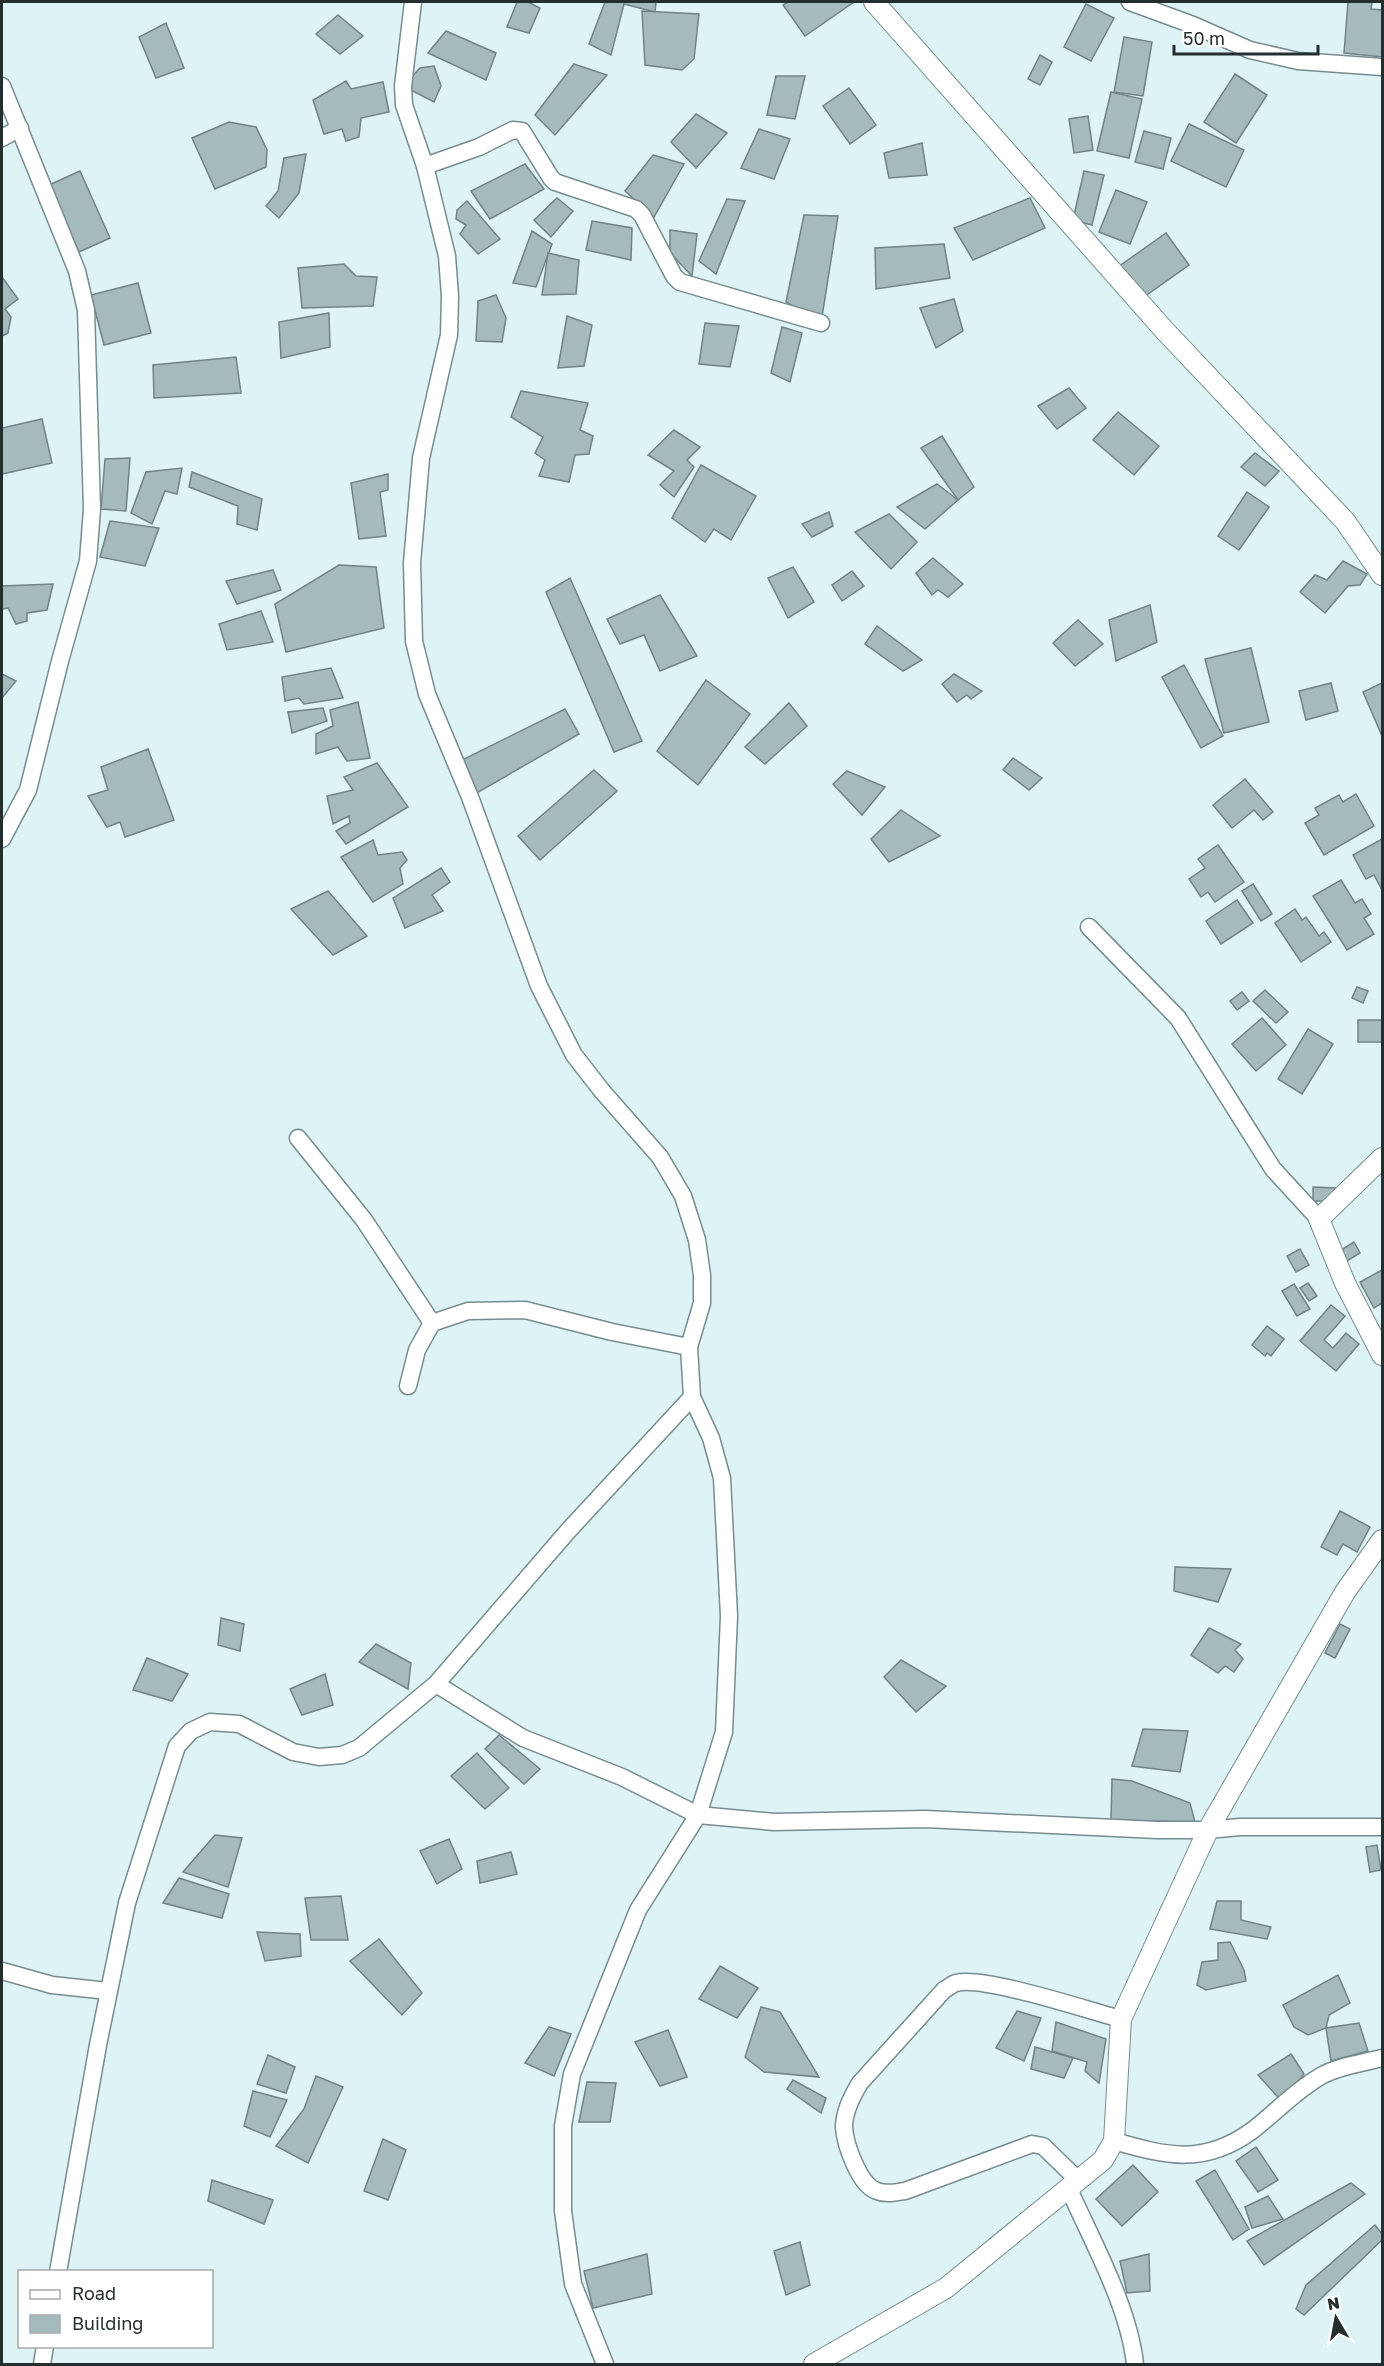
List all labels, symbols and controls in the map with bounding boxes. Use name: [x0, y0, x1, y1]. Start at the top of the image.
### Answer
scale bar: [1174, 18, 1318, 56]
text: 50 m: [1183, 27, 1225, 49]
legend: [18, 2270, 213, 2348]
text: Road: [72, 2282, 116, 2304]
north arrow: [1306, 2288, 1366, 2348]
text: N: [1326, 2292, 1341, 2314]
text: Building: [72, 2312, 143, 2334]

